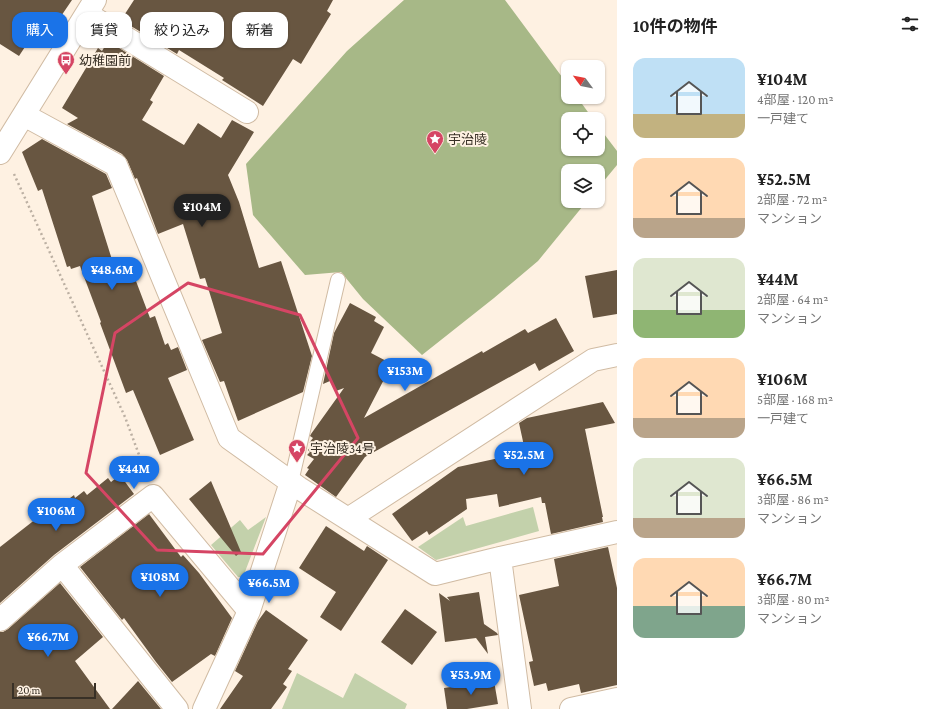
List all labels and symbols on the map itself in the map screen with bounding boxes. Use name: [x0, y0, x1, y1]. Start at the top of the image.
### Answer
bus stop icon: 幼稚園前: [56, 50, 76, 75]
place label: 幼稚園前: [79, 53, 131, 68]
north arrow: [561, 60, 605, 104]
place icon: 宇治陵: [425, 129, 445, 154]
place label: 宇治陵: [448, 132, 487, 147]
pin: ¥104M: [174, 194, 230, 228]
pin: ¥48.6M: [79, 257, 145, 291]
pin: ¥153M: [377, 358, 433, 392]
place icon: 宇治陵34号: [287, 438, 307, 463]
place label: 宇治陵34号: [310, 441, 375, 456]
pin: ¥52.5M: [491, 442, 557, 476]
pin: ¥44M: [110, 456, 158, 490]
pin: ¥106M: [28, 498, 84, 532]
pin: ¥108M: [132, 564, 188, 598]
pin: ¥66.5M: [236, 570, 302, 604]
pin: ¥66.7M: [15, 624, 81, 658]
pin: ¥53.9M: [438, 662, 504, 696]
scale bar: [12, 681, 96, 700]

